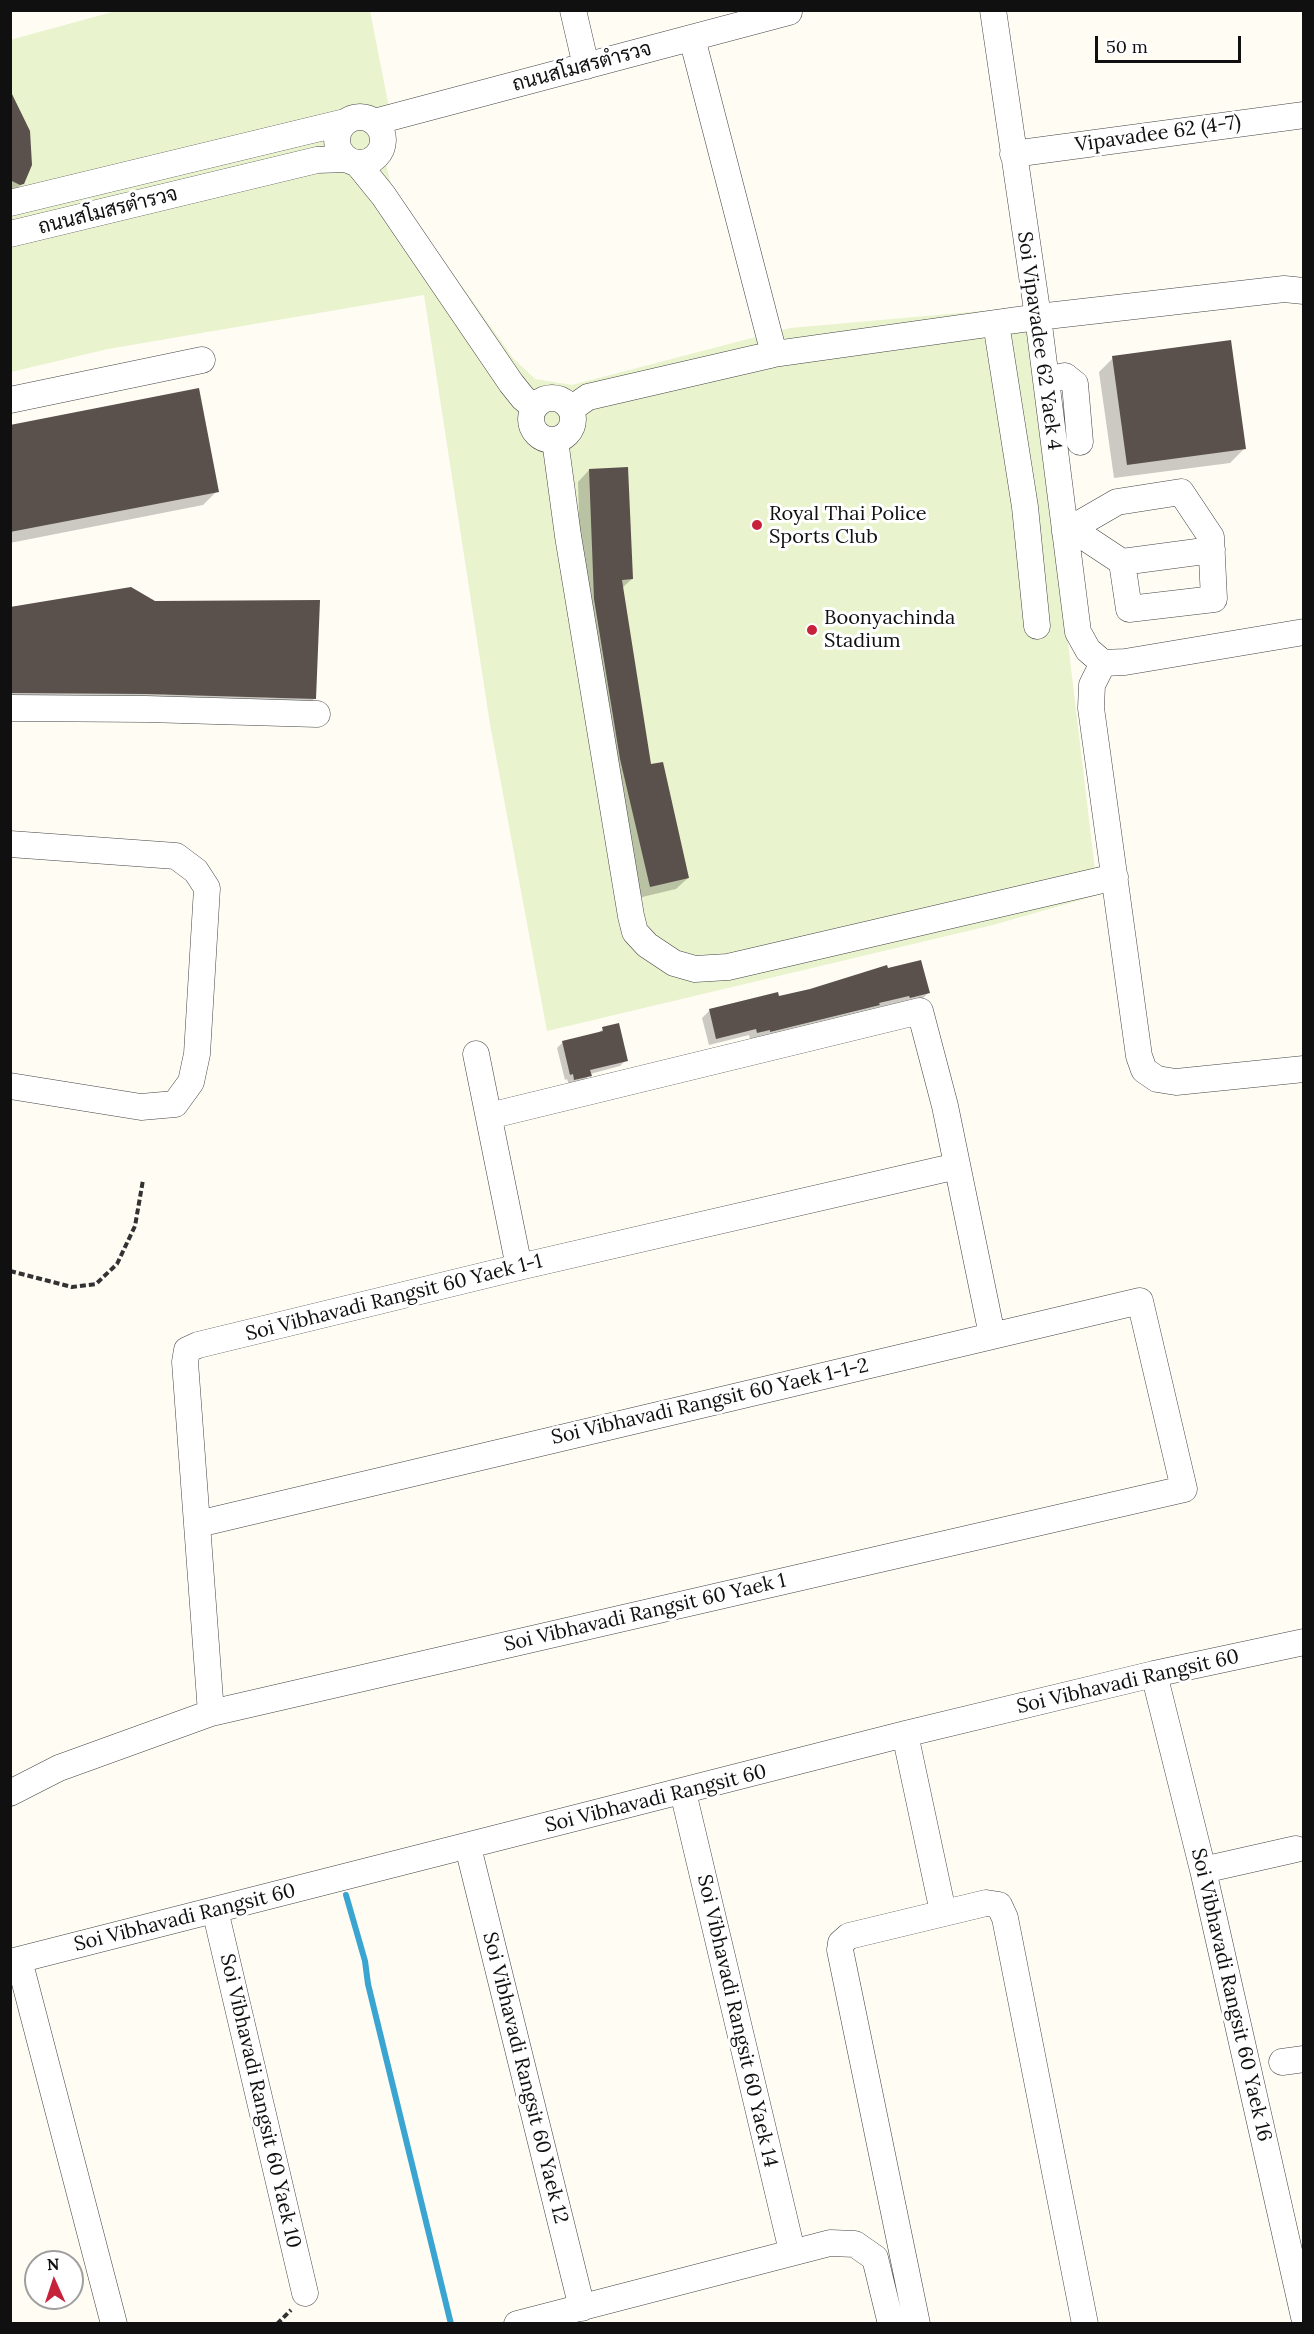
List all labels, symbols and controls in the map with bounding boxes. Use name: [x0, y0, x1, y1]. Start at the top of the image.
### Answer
scale bar: [1098, 24, 1244, 62]
text: 50 m: [1106, 35, 1148, 58]
street label: ถนนสโมสรตำรวจ: [510, 37, 654, 97]
street label: Vipavadee 62 (4-7): [1073, 110, 1243, 158]
street label: ถนนสโมสรตำรวจ: [36, 182, 180, 240]
street label: Soi Vipavadee 62 Yaek 4: [1012, 230, 1066, 452]
place label: Royal Thai Police Sports Club: [769, 502, 927, 549]
marker: Royal Thai Police Sports Club: [750, 518, 764, 532]
place label: Boonyachinda Stadium: [824, 606, 955, 653]
marker: Boonyachinda Stadium: [805, 623, 819, 637]
street label: Soi Vibhavadi Rangsit 60 Yaek 1-1: [243, 1249, 545, 1347]
street label: Soi Vibhavadi Rangsit 60 Yaek 1-1-2: [549, 1354, 871, 1450]
street label: Soi Vibhavadi Rangsit 60 Yaek 1: [502, 1569, 788, 1657]
street label: Soi Vibhavadi Rangsit 60: [1015, 1645, 1241, 1719]
street label: Soi Vibhavadi Rangsit 60: [543, 1760, 769, 1838]
street label: Soi Vibhavadi Rangsit 60 Yaek 16: [1186, 1846, 1276, 2144]
street label: Soi Vibhavadi Rangsit 60 Yaek 14: [692, 1872, 782, 2170]
street label: Soi Vibhavadi Rangsit 60: [72, 1879, 298, 1957]
street label: Soi Vibhavadi Rangsit 60 Yaek 12: [477, 1930, 573, 2226]
street label: Soi Vibhavadi Rangsit 60 Yaek 10: [214, 1952, 306, 2250]
north arrow: [24, 2250, 84, 2310]
text: N: [46, 2254, 60, 2274]

